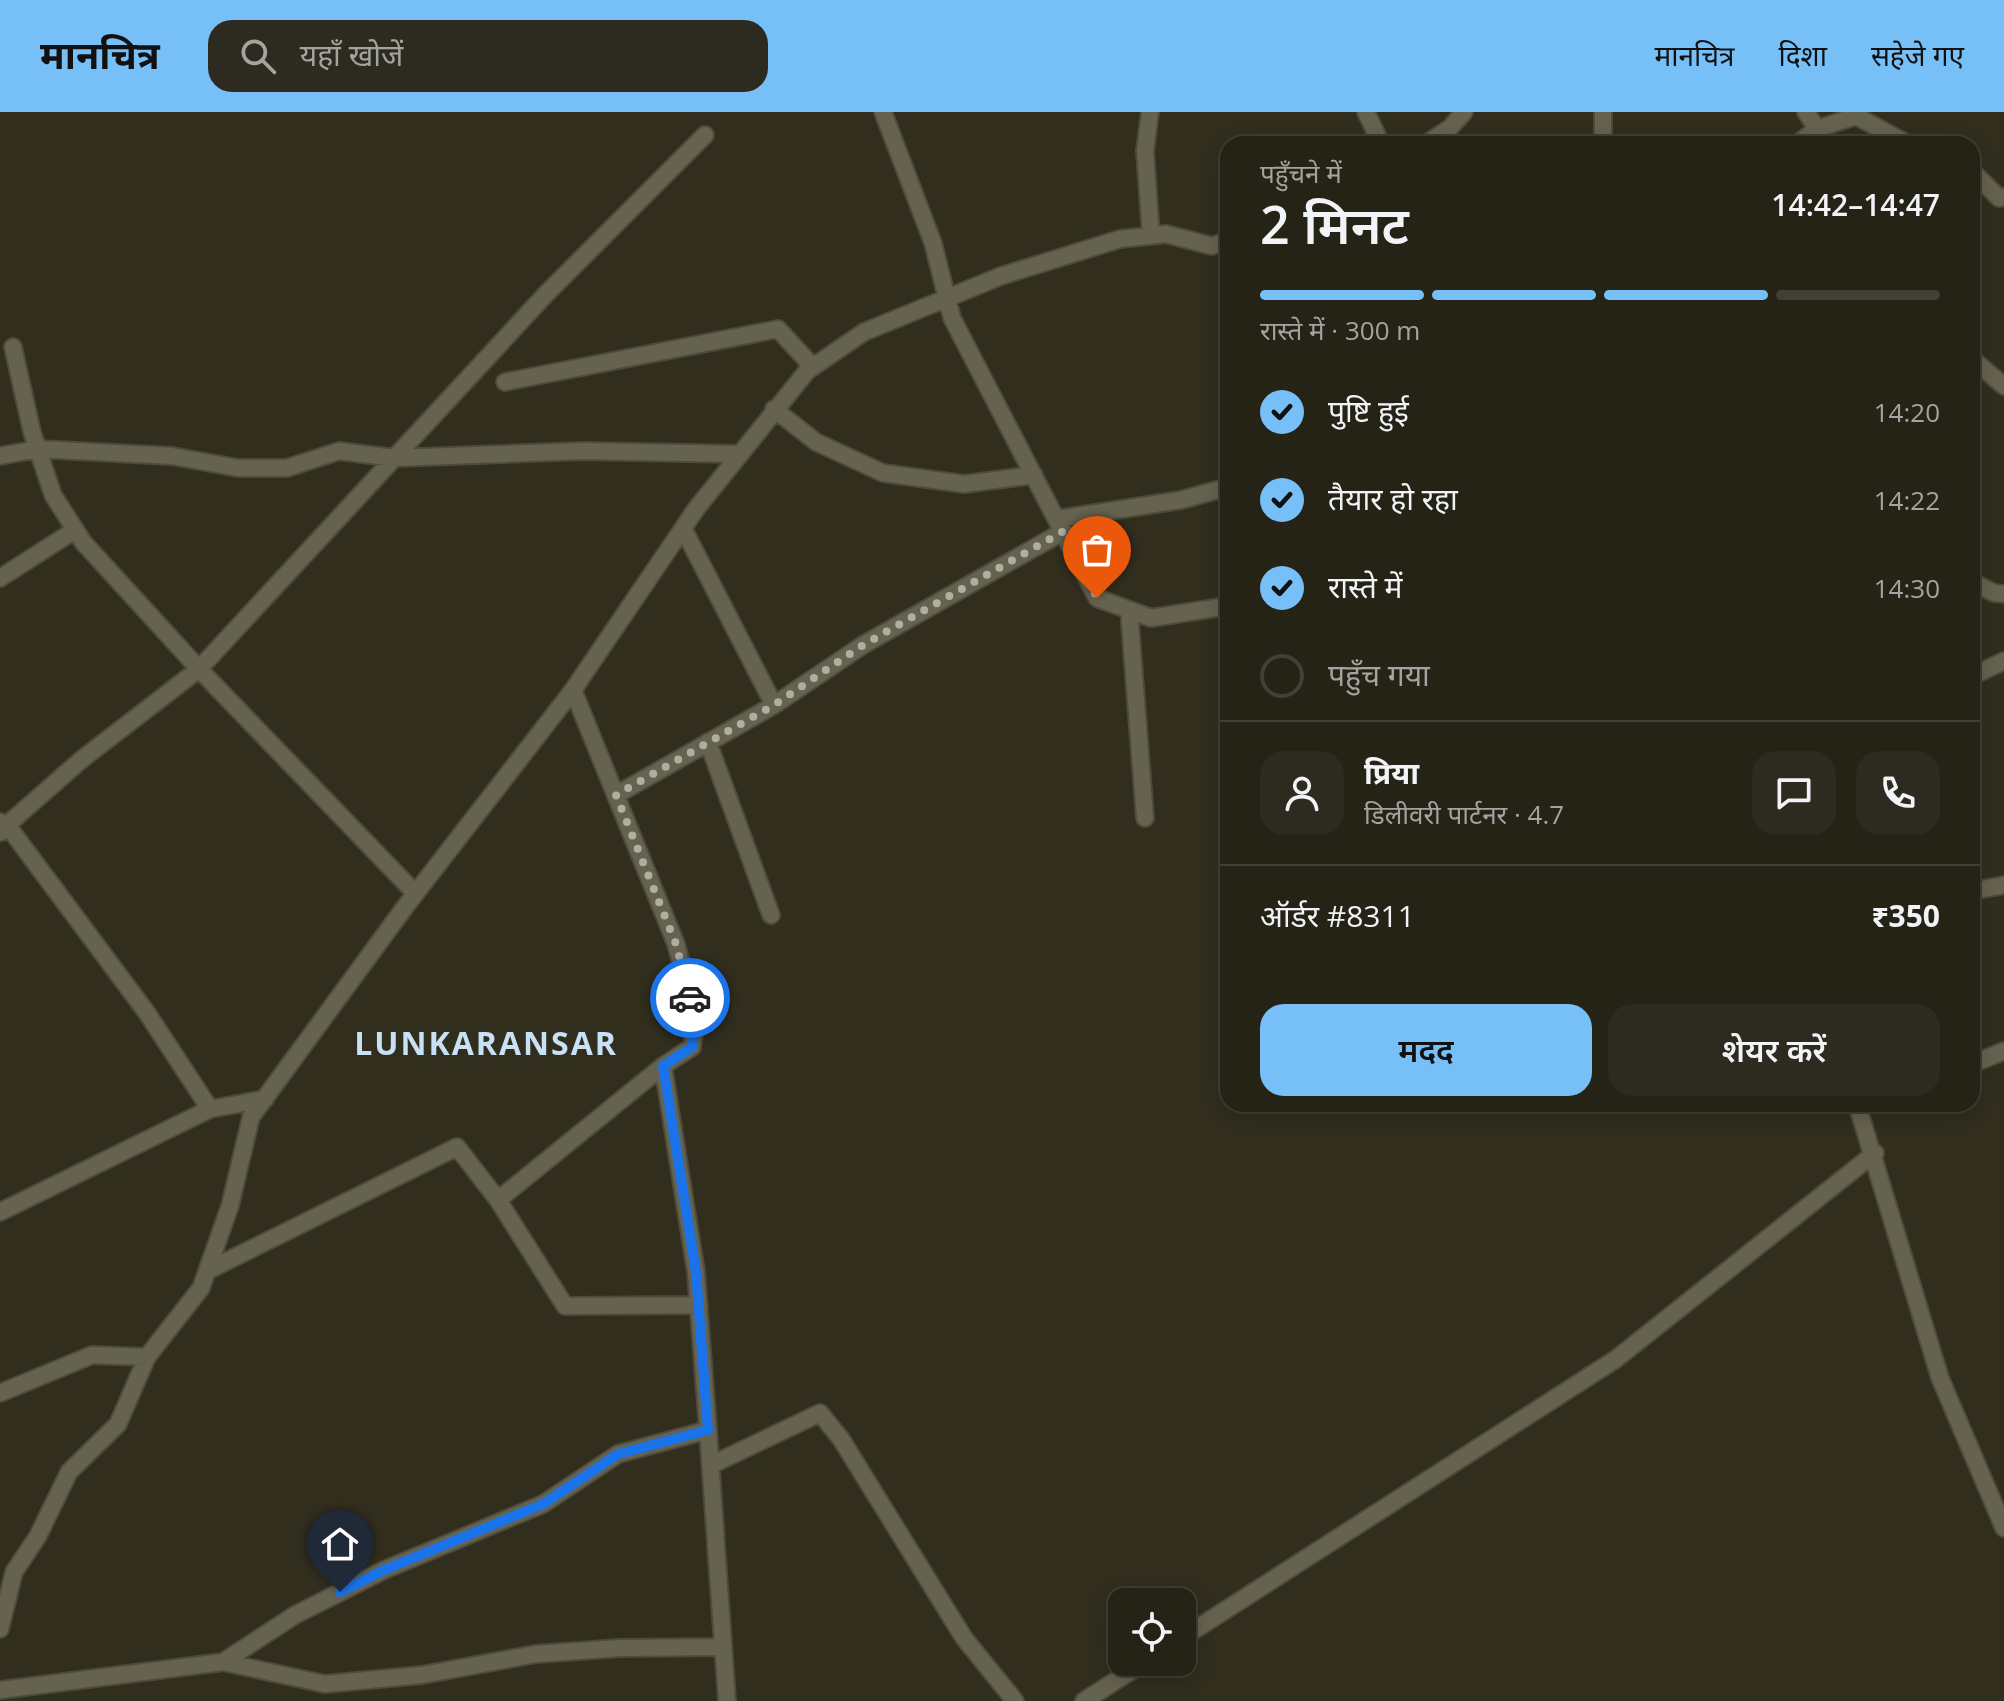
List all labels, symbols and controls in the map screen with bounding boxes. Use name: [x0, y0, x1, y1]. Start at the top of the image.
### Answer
search box: [208, 20, 768, 92]
text: मानचित्र: [40, 28, 160, 80]
icon: search: [236, 34, 280, 78]
text: यहाँ खोजें: [300, 34, 403, 75]
text: मानचित्र: [1654, 36, 1734, 74]
text: दिशा: [1778, 36, 1827, 74]
text: सहेजे गए: [1871, 36, 1964, 74]
text: पहुँचने में: [1260, 155, 1342, 191]
text: 14:42–14:47: [1771, 184, 1940, 225]
text: 2 मिनट: [1260, 188, 1409, 259]
text: रास्ते में · 300 m: [1260, 312, 1420, 348]
icon: check: [1260, 390, 1304, 434]
text: पुष्टि हुई: [1328, 390, 1409, 431]
text: 14:20: [1874, 394, 1940, 430]
icon: check: [1260, 478, 1304, 522]
text: तैयार हो रहा: [1328, 478, 1458, 519]
text: 14:22: [1874, 482, 1940, 518]
pin: [1063, 516, 1131, 598]
icon: bag: [1075, 528, 1119, 572]
icon: check: [1260, 566, 1304, 610]
text: रास्ते में: [1328, 566, 1403, 607]
text: 14:30: [1874, 570, 1940, 606]
text: पहुँच गया: [1328, 654, 1430, 695]
button: person: [1260, 751, 1344, 835]
button: chat: [1752, 751, 1836, 835]
button: phone: [1856, 751, 1940, 835]
text: प्रिया: [1364, 752, 1419, 793]
text: डिलीवरी पार्टनर · 4.7: [1364, 796, 1564, 832]
text: ऑर्डर #8311: [1260, 895, 1415, 936]
text: ₹350: [1871, 895, 1940, 936]
courier: [650, 958, 730, 1038]
icon: car: [668, 976, 712, 1020]
button: मदद: [1260, 1004, 1592, 1096]
button: शेयर करें: [1608, 1004, 1940, 1096]
district label: LUNKARANSAR: [354, 1021, 618, 1064]
pin: [306, 1510, 374, 1592]
icon: home: [318, 1522, 362, 1566]
map controls: [1108, 1588, 1196, 1676]
button: locate: [1108, 1588, 1196, 1676]

